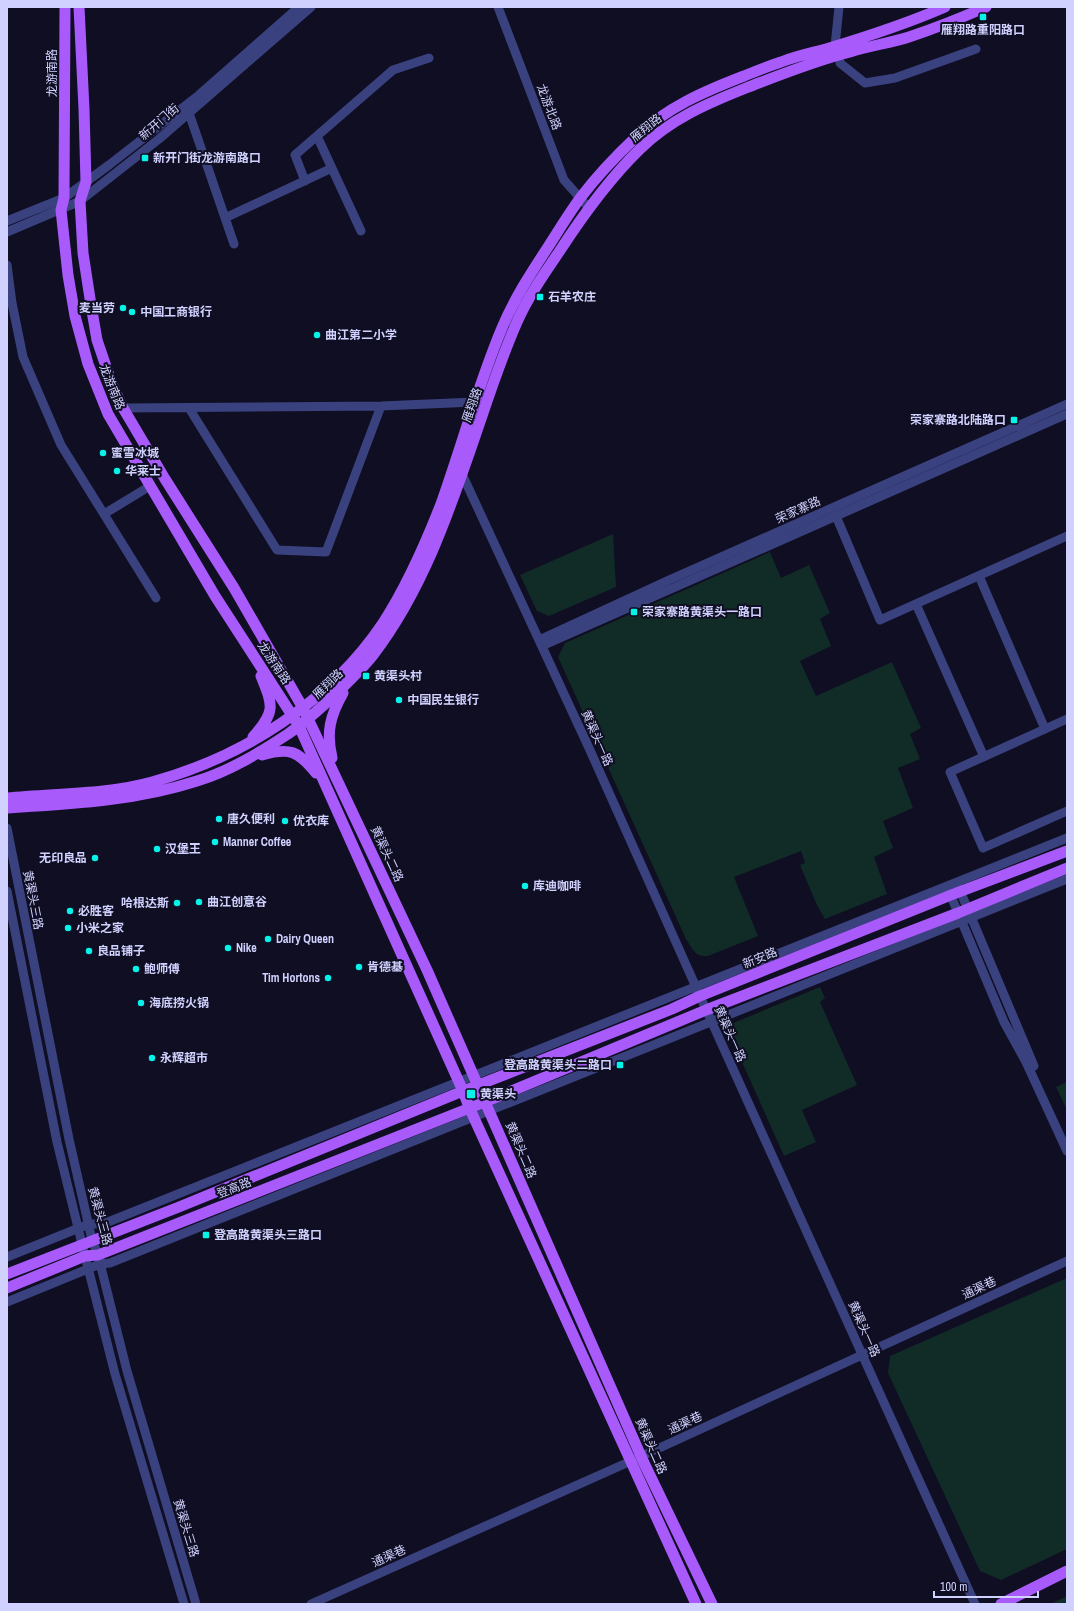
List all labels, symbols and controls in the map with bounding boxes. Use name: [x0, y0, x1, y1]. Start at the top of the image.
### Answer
marker: 雁翔路重阳路口: [978, 12, 988, 22]
place label: 雁翔路重阳路口: [941, 22, 1025, 38]
street label: 龙游南路: [44, 49, 60, 97]
street label: 龙游北路: [533, 82, 565, 132]
street label: 新开门街: [136, 100, 182, 144]
street label: 雁翔路: [627, 110, 665, 146]
place label: 新开门街龙游南路口: [153, 150, 261, 166]
marker: 新开门街龙游南路口: [140, 153, 150, 163]
place label: 石羊农庄: [548, 289, 596, 305]
marker: 石羊农庄: [535, 292, 545, 302]
place label: 麦当劳: [79, 300, 115, 316]
marker: 麦当劳: [118, 303, 128, 313]
place label: 中国工商银行: [140, 304, 212, 320]
marker: 中国工商银行: [127, 307, 137, 317]
place label: 曲江第二小学: [325, 327, 397, 343]
marker: 曲江第二小学: [312, 330, 322, 340]
street label: 龙游南路: [96, 362, 128, 412]
street label: 雁翔路: [459, 385, 485, 425]
place label: 荣家寨路北陆路口: [910, 412, 1006, 428]
marker: 荣家寨路北陆路口: [1009, 415, 1019, 425]
place label: 蜜雪冰城: [111, 445, 159, 461]
marker: 蜜雪冰城: [98, 448, 108, 458]
place label: 华莱士: [125, 463, 161, 479]
marker: 华莱士: [112, 466, 122, 476]
street label: 荣家寨路: [773, 493, 823, 527]
place label: 荣家寨路黄渠头一路口: [642, 604, 762, 620]
marker: 荣家寨路黄渠头一路口: [629, 607, 639, 617]
street label: 龙游南路: [254, 639, 294, 687]
street label: 雁翔路: [309, 666, 347, 702]
place label: 黄渠头村: [374, 668, 422, 684]
marker: 黄渠头村: [361, 671, 371, 681]
place label: 中国民生银行: [407, 692, 479, 708]
marker: 中国民生银行: [394, 695, 404, 705]
street label: 黄渠头一路: [577, 707, 617, 769]
place label: 唐久便利: [227, 811, 275, 827]
place label: 优衣库: [293, 813, 329, 829]
marker: 唐久便利: [214, 814, 224, 824]
marker: 优衣库: [280, 816, 290, 826]
street label: 黄渠头二路: [367, 823, 407, 885]
place label: Manner Coffee: [223, 834, 292, 850]
marker: Manner Coffee: [210, 837, 220, 847]
place label: 汉堡王: [165, 841, 201, 857]
marker: 汉堡王: [152, 844, 162, 854]
place label: 无印良品: [39, 850, 87, 866]
marker: 无印良品: [90, 853, 100, 863]
street label: 黄渠头三路: [19, 869, 47, 931]
place label: 库迪咖啡: [533, 878, 581, 894]
marker: 库迪咖啡: [520, 881, 530, 891]
place label: 曲江创意谷: [207, 894, 267, 910]
place label: 哈根达斯: [121, 895, 169, 911]
marker: 曲江创意谷: [194, 897, 204, 907]
marker: 哈根达斯: [172, 898, 182, 908]
place label: 必胜客: [78, 903, 114, 919]
marker: 必胜客: [65, 906, 75, 916]
place label: 小米之家: [76, 920, 124, 936]
marker: 小米之家: [63, 923, 73, 933]
place label: Dairy Queen: [276, 931, 334, 947]
marker: Dairy Queen: [263, 934, 273, 944]
place label: Nike: [236, 940, 257, 956]
place label: 良品铺子: [97, 943, 145, 959]
marker: Nike: [223, 943, 233, 953]
street label: 新安路: [740, 944, 780, 972]
marker: 良品铺子: [84, 946, 94, 956]
place label: 肯德基: [367, 959, 403, 975]
place label: 鲍师傅: [144, 961, 180, 977]
marker: 肯德基: [354, 962, 364, 972]
marker: 鲍师傅: [131, 964, 141, 974]
place label: Tim Hortons: [262, 970, 321, 986]
marker: Tim Hortons: [323, 973, 333, 983]
place label: 海底捞火锅: [149, 995, 209, 1011]
marker: 海底捞火锅: [136, 998, 146, 1008]
street label: 黄渠头一路: [710, 1003, 750, 1065]
place label: 永辉超市: [160, 1050, 208, 1066]
marker: 永辉超市: [147, 1053, 157, 1063]
place label: 登高路黄渠头二路口: [504, 1057, 612, 1073]
marker: 登高路黄渠头二路口: [615, 1060, 625, 1070]
place label: 黄渠头: [480, 1086, 516, 1102]
marker: 黄渠头: [465, 1088, 477, 1100]
street label: 黄渠头二路: [502, 1119, 540, 1181]
street label: 登高路: [214, 1174, 254, 1202]
street label: 黄渠头三路: [85, 1185, 115, 1247]
place label: 登高路黄渠头三路口: [214, 1227, 322, 1243]
marker: 登高路黄渠头三路口: [201, 1230, 211, 1240]
street label: 通渠巷: [959, 1273, 999, 1303]
street label: 黄渠头一路: [844, 1298, 884, 1360]
street label: 通渠巷: [665, 1408, 705, 1438]
street label: 黄渠头二路: [631, 1415, 671, 1477]
street label: 黄渠头三路: [170, 1497, 202, 1559]
street label: 通渠巷: [369, 1541, 409, 1571]
scale bar: [934, 1573, 1038, 1599]
text: 100 m: [940, 1579, 967, 1595]

